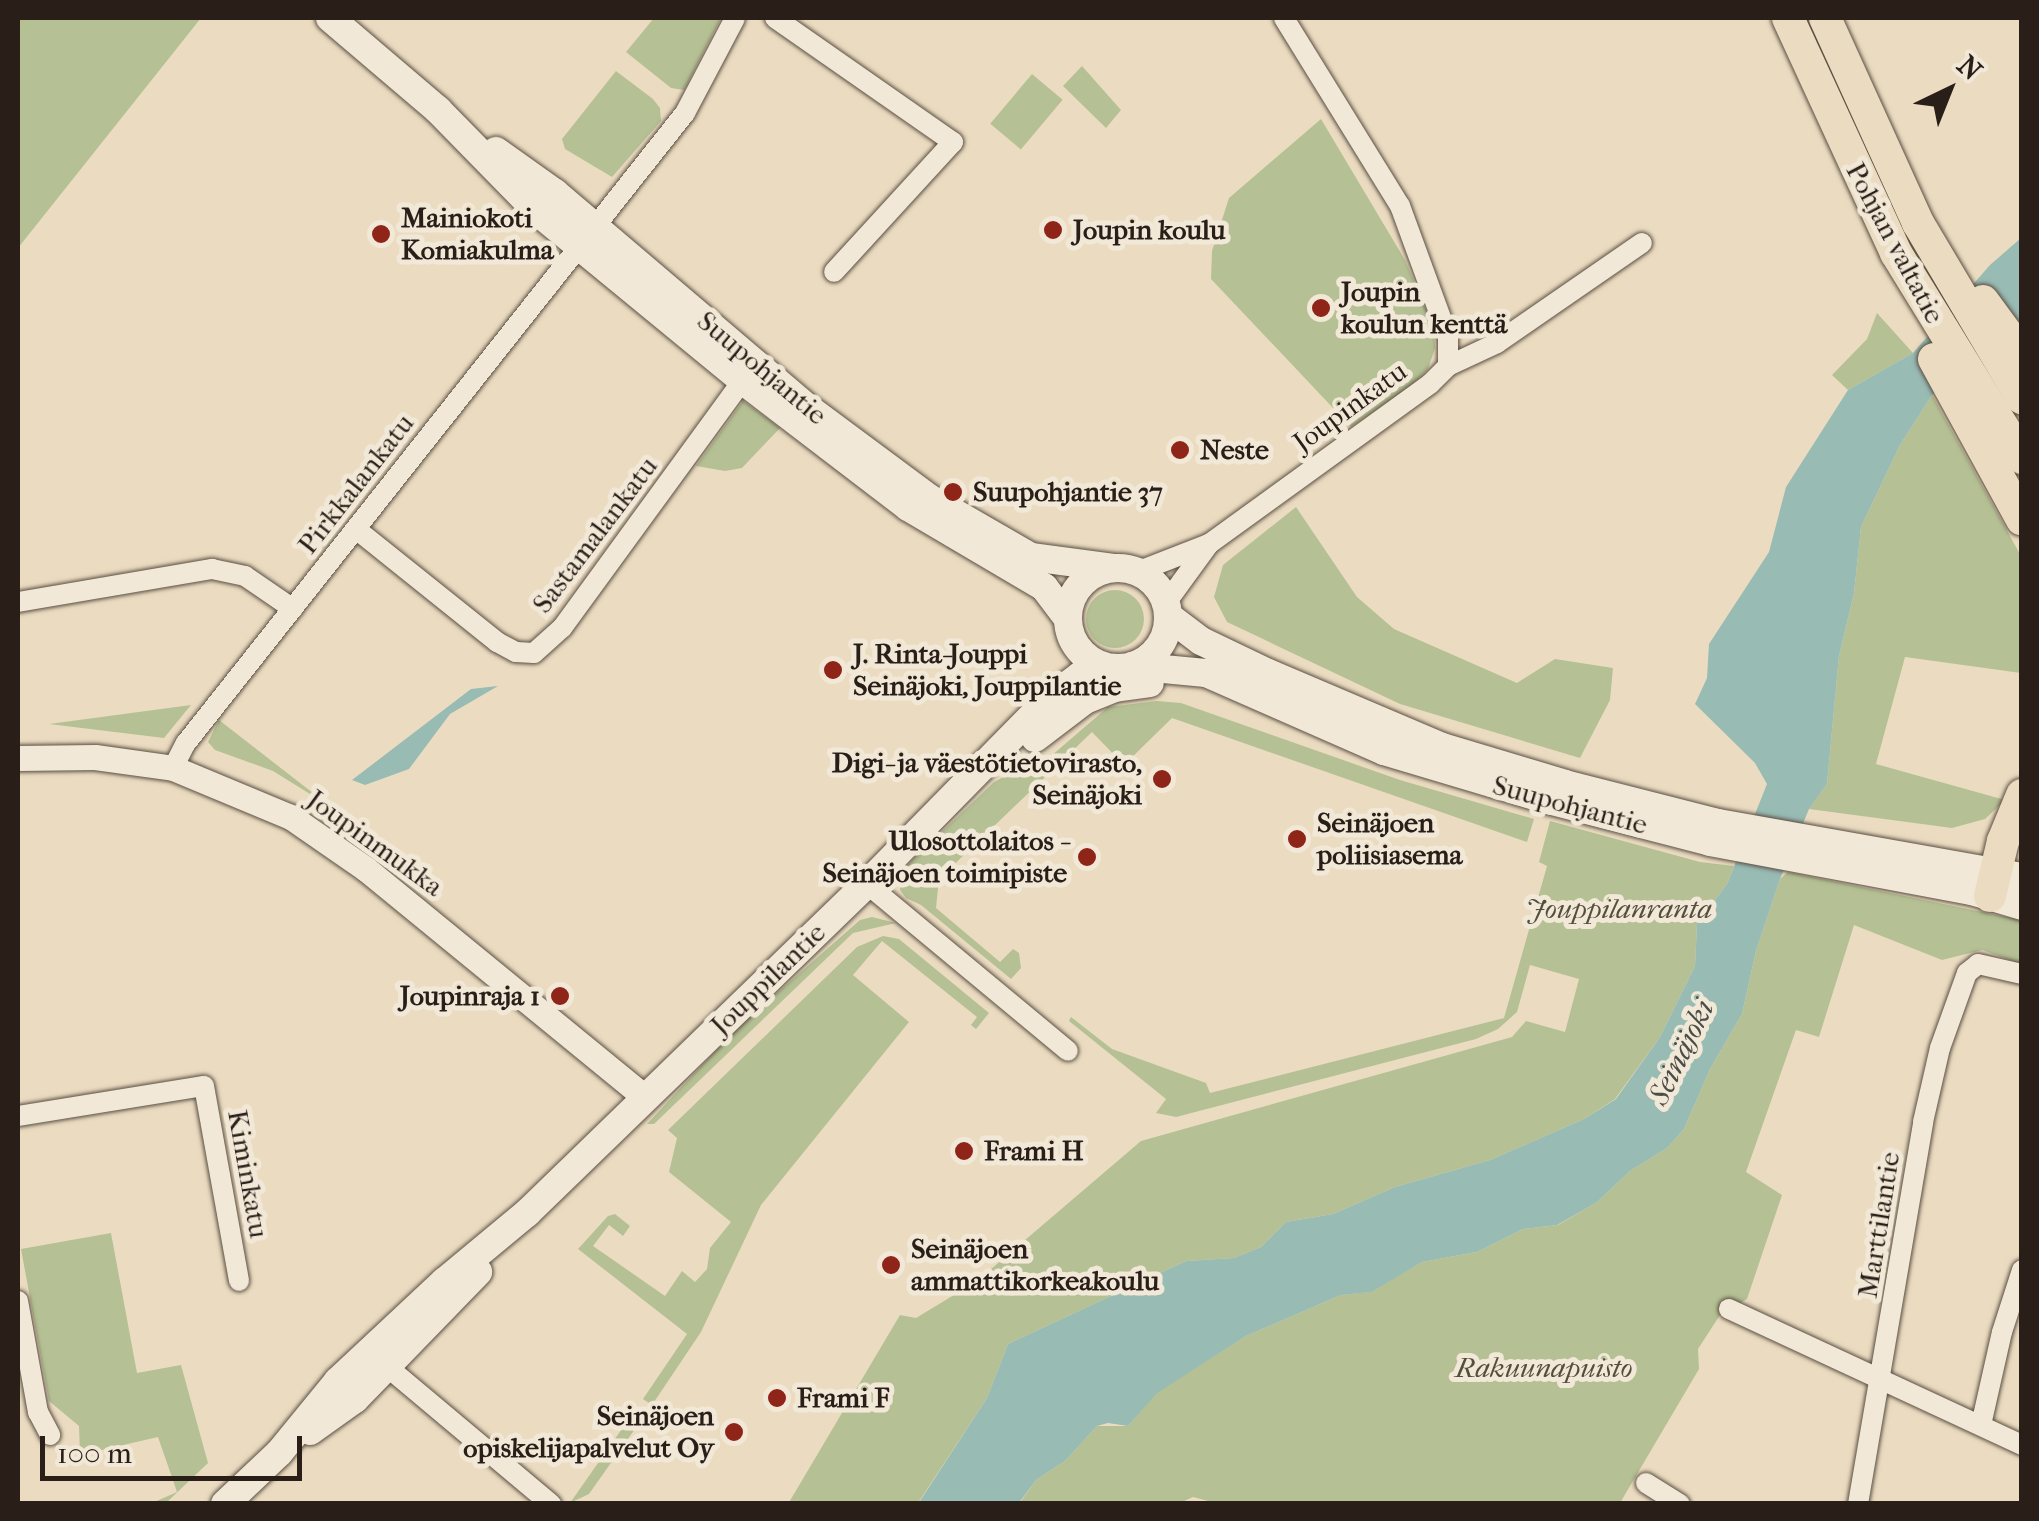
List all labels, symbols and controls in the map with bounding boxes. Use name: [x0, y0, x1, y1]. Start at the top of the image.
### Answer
north arrow: [1899, 40, 1999, 140]
text: N: [1951, 48, 1989, 87]
street label: Pohjan valtatie: [1839, 157, 1951, 329]
place label: Mainiokoti Komiakulma: [401, 201, 554, 267]
place label: Joupin koulu: [1073, 213, 1225, 247]
marker: Joupin koulu: [1042, 219, 1064, 241]
marker: Mainiokoti Komiakulma: [370, 223, 392, 245]
place label: Joupin koulun kenttä: [1341, 275, 1507, 341]
marker: Joupin koulun kenttä: [1310, 297, 1332, 319]
street label: Suupohjantie: [690, 304, 834, 432]
street label: Joupinkatu: [1287, 354, 1413, 460]
street label: Pirkkalankatu: [291, 407, 421, 561]
place label: Neste: [1200, 433, 1269, 467]
marker: Neste: [1169, 439, 1191, 461]
street label: Sastamalankatu: [525, 450, 665, 620]
place label: Suupohjantie 37: [973, 475, 1163, 509]
marker: Suupohjantie 37: [942, 481, 964, 503]
place label: J. Rinta-Jouppi Seinäjoki, Jouppilantie: [853, 637, 1121, 703]
marker: J. Rinta-Jouppi Seinäjoki, Jouppilantie: [822, 659, 844, 681]
place label: Digi- ja väestötietovirasto, Seinäjoki: [832, 746, 1142, 812]
marker: Digi- ja väestötietovirasto, Seinäjoki: [1151, 768, 1173, 790]
street label: Suupohjantie: [1489, 768, 1651, 842]
street label: Joupinmukka: [300, 782, 450, 904]
place label: Seinäjoen poliisiasema: [1317, 806, 1462, 872]
place label: Ulosottolaitos - Seinäjoen toimipiste: [822, 824, 1067, 890]
marker: Seinäjoen poliisiasema: [1286, 828, 1308, 850]
marker: Ulosottolaitos - Seinäjoen toimipiste: [1076, 846, 1098, 868]
park label: Jouppilanranta: [1526, 892, 1712, 926]
street label: Jouppilantie: [703, 916, 833, 1042]
place label: Joupinraja 1: [400, 979, 540, 1013]
marker: Joupinraja 1: [549, 985, 571, 1007]
water label: Seinäjoki: [1641, 995, 1723, 1111]
street label: Kiminkatu: [220, 1107, 276, 1241]
place label: Frami H: [984, 1134, 1084, 1168]
marker: Frami H: [953, 1140, 975, 1162]
street label: Marttilantie: [1851, 1150, 1907, 1300]
place label: Seinäjoen ammattikorkeakoulu: [911, 1232, 1159, 1298]
marker: Seinäjoen ammattikorkeakoulu: [880, 1254, 902, 1276]
park label: Rakuunapuisto: [1455, 1351, 1633, 1385]
place label: Frami F: [797, 1381, 889, 1415]
marker: Frami F: [766, 1387, 788, 1409]
place label: Seinäjoen opiskelijapalvelut Oy: [463, 1399, 714, 1465]
scale bar: [45, 1416, 308, 1478]
marker: Seinäjoen opiskelijapalvelut Oy: [723, 1421, 745, 1443]
text: 100 m: [57, 1436, 132, 1471]

